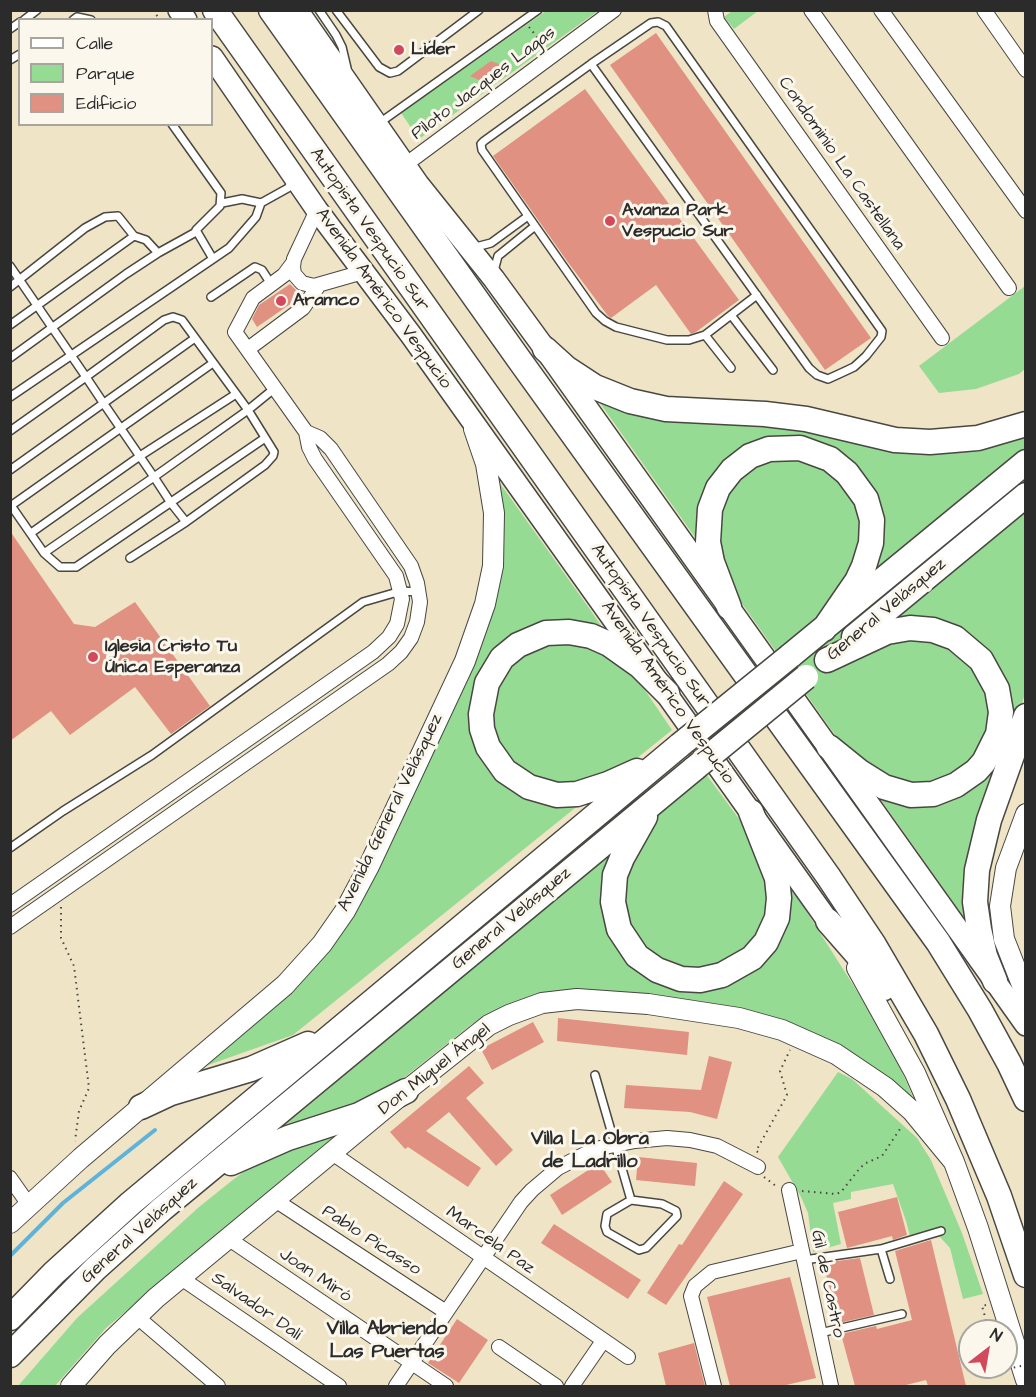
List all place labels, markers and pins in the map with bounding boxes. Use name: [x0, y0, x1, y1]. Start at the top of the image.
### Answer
place label: Lider: [411, 39, 455, 61]
marker: Lider: [392, 43, 406, 57]
place label: Avanza Park Vespucio Sur: [622, 200, 733, 242]
marker: Avanza Park Vespucio Sur: [603, 214, 617, 228]
place label: Aramco: [293, 290, 359, 312]
marker: Aramco: [274, 294, 288, 308]
place label: Iglesia Cristo Tu Única Esperanza: [105, 636, 240, 678]
marker: Iglesia Cristo Tu Única Esperanza: [86, 650, 100, 664]

